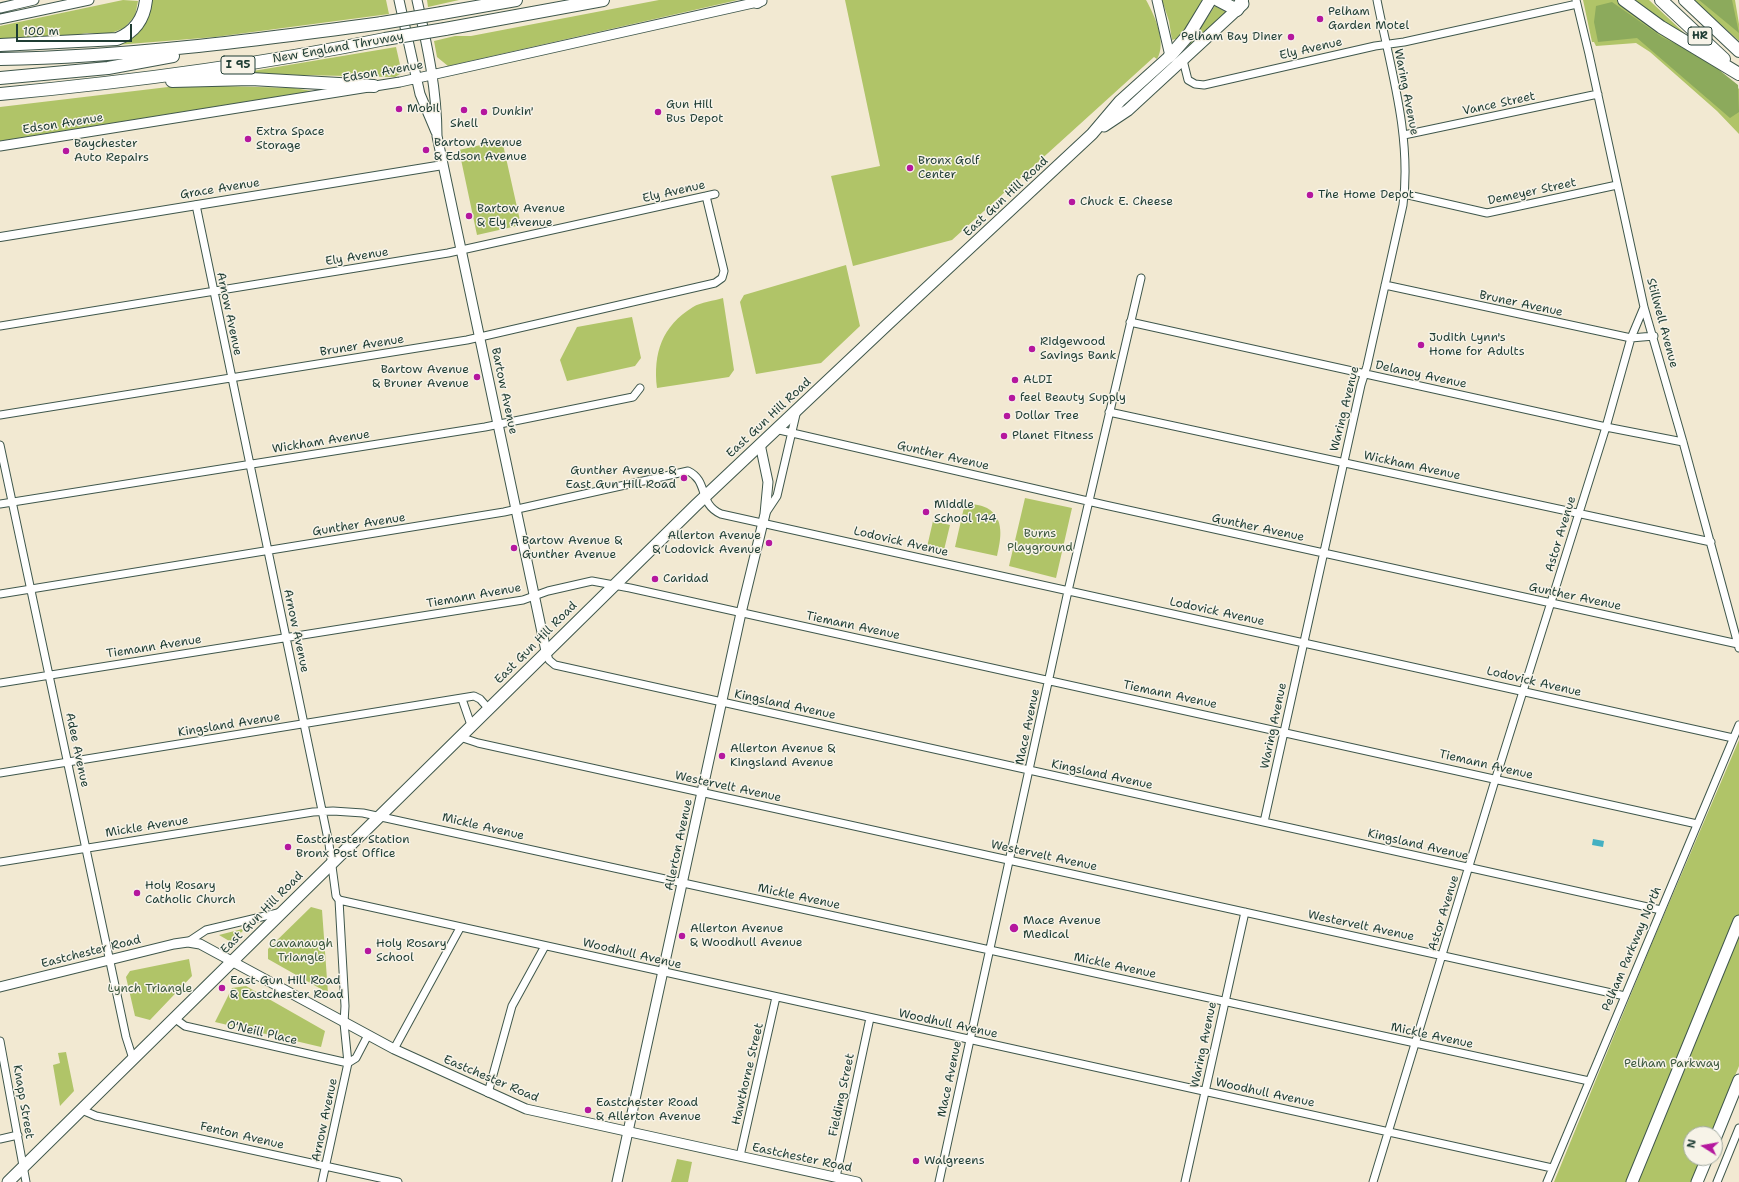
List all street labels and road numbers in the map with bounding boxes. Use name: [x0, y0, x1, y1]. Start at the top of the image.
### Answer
road number: HR: [1688, 27, 1712, 45]
street label: New England Thruway: [271, 29, 405, 67]
street label: Ely Avenue: [1278, 35, 1344, 63]
street label: Waring Avenue: [1391, 48, 1421, 136]
road number: I 95: [221, 56, 255, 74]
street label: Edson Avenue: [342, 58, 424, 86]
street label: Vance Street: [1461, 89, 1537, 119]
street label: Edson Avenue: [22, 111, 104, 137]
street label: East Gun Hill Road: [961, 154, 1051, 240]
street label: Grace Avenue: [179, 176, 261, 202]
street label: Demeyer Street: [1487, 176, 1577, 208]
street label: Ely Avenue: [641, 178, 707, 206]
street label: Ely Avenue: [324, 245, 390, 269]
street label: Arnow Avenue: [213, 271, 245, 357]
street label: Stillwell Avenue: [1643, 276, 1681, 370]
street label: Bruner Avenue: [1478, 288, 1564, 320]
street label: Bruner Avenue: [319, 332, 405, 360]
street label: Bartow Avenue: [488, 346, 520, 436]
street label: Delanoy Avenue: [1374, 358, 1468, 392]
street label: Waring Avenue: [1327, 365, 1363, 453]
street label: East Gun Hill Road: [724, 375, 814, 461]
street label: Wickham Avenue: [271, 427, 371, 457]
street label: Gunther Avenue: [895, 438, 991, 474]
street label: Wickham Avenue: [1362, 449, 1462, 483]
street label: Astor Avenue: [1543, 494, 1579, 574]
street label: Gunther Avenue: [311, 511, 407, 539]
street label: Gunther Avenue: [1210, 511, 1306, 545]
street label: Lodovick Avenue: [852, 524, 950, 560]
street label: Gunther Avenue: [1527, 580, 1623, 614]
street label: Tiemann Avenue: [426, 581, 522, 611]
street label: Arnow Avenue: [280, 588, 312, 674]
street label: Lodovick Avenue: [1168, 595, 1266, 629]
street label: East Gun Hill Road: [492, 599, 580, 687]
street label: Tiemann Avenue: [805, 609, 901, 643]
street label: Tiemann Avenue: [105, 632, 203, 662]
street label: Lodovick Avenue: [1485, 664, 1583, 700]
street label: Tiemann Avenue: [1122, 678, 1218, 712]
street label: Waring Avenue: [1258, 682, 1290, 770]
street label: Kingsland Avenue: [733, 687, 837, 723]
street label: Mace Avenue: [1013, 687, 1043, 767]
street label: Kingsland Avenue: [177, 710, 281, 740]
street label: Adee Avenue: [62, 711, 92, 789]
street label: Tiemann Avenue: [1438, 747, 1534, 783]
street label: Kingsland Avenue: [1050, 757, 1154, 793]
street label: Westervelt Avenue: [673, 769, 783, 805]
street label: Allerton Avenue: [662, 798, 696, 892]
street label: Mickle Avenue: [440, 811, 526, 843]
street label: Mickle Avenue: [104, 813, 190, 841]
street label: Kingsland Avenue: [1366, 826, 1470, 864]
street label: Westervelt Avenue: [989, 838, 1099, 874]
street label: East Gun Hill Road: [218, 869, 306, 957]
street label: Astor Avenue: [1426, 873, 1462, 953]
street label: Mickle Avenue: [756, 881, 842, 913]
street label: Pelham Parkway North: [1599, 884, 1665, 1014]
street label: Westervelt Avenue: [1306, 908, 1416, 944]
street label: Eastchester Road: [40, 933, 142, 971]
street label: Woodhull Avenue: [581, 936, 683, 972]
street label: Mickle Avenue: [1072, 950, 1158, 982]
street label: Waring Avenue: [1188, 1001, 1220, 1089]
street label: Woodhull Avenue: [897, 1006, 999, 1042]
street label: O'Neill Place: [225, 1018, 299, 1048]
street label: Mickle Avenue: [1389, 1020, 1475, 1052]
street label: Hawthorne Street: [729, 1022, 767, 1126]
street label: Mace Avenue: [935, 1039, 965, 1119]
street label: Eastchester Road: [441, 1052, 541, 1106]
street label: Fielding Street: [826, 1052, 858, 1138]
street label: Knapp Street: [9, 1064, 37, 1140]
street label: Woodhull Avenue: [1214, 1075, 1316, 1111]
street label: Arnow Avenue: [309, 1077, 341, 1163]
street label: Fenton Avenue: [199, 1119, 285, 1153]
street label: Eastchester Road: [751, 1140, 853, 1176]

